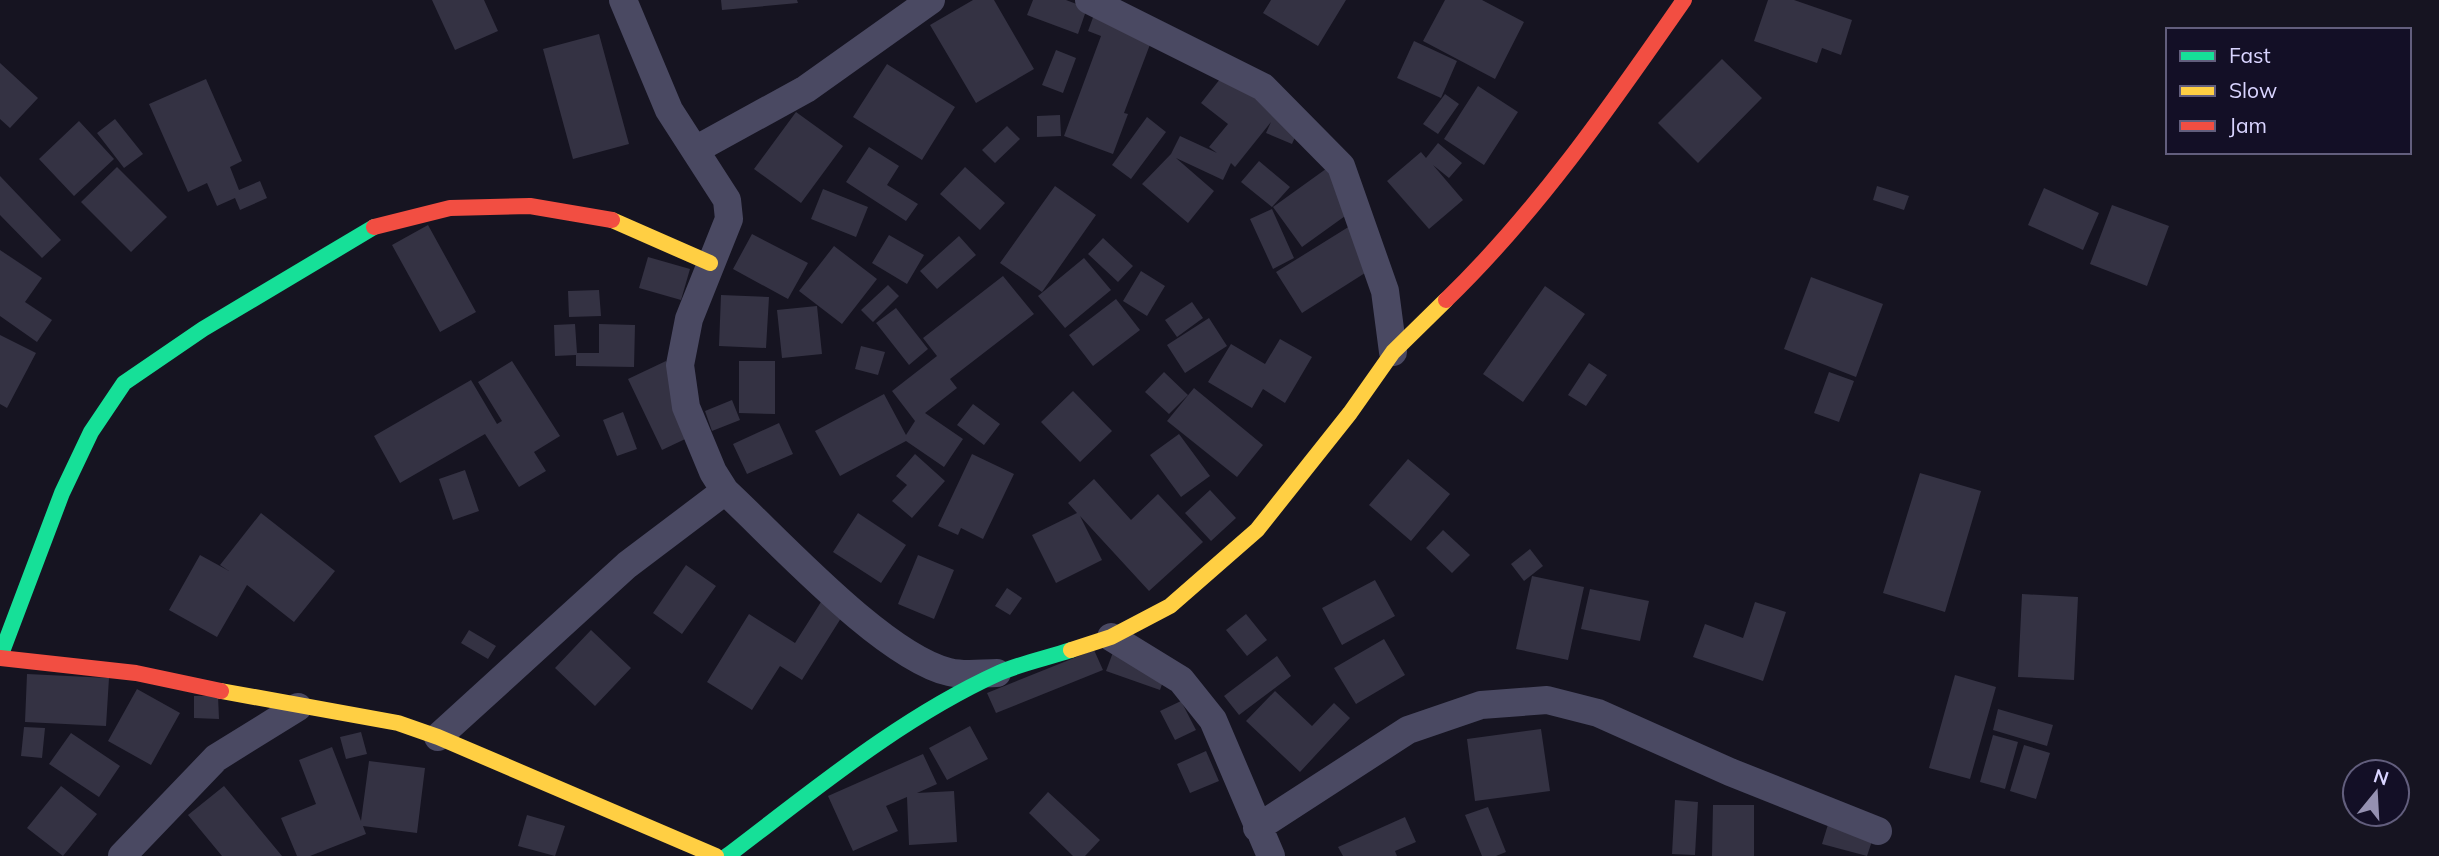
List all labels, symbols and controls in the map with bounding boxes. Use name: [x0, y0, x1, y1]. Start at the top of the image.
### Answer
legend: [2166, 28, 2411, 154]
text: Fast: [2229, 42, 2271, 68]
text: Slow: [2229, 77, 2277, 103]
text: Jam: [2229, 112, 2267, 138]
north arrow: [2341, 758, 2411, 828]
text: N: [2371, 763, 2392, 790]

